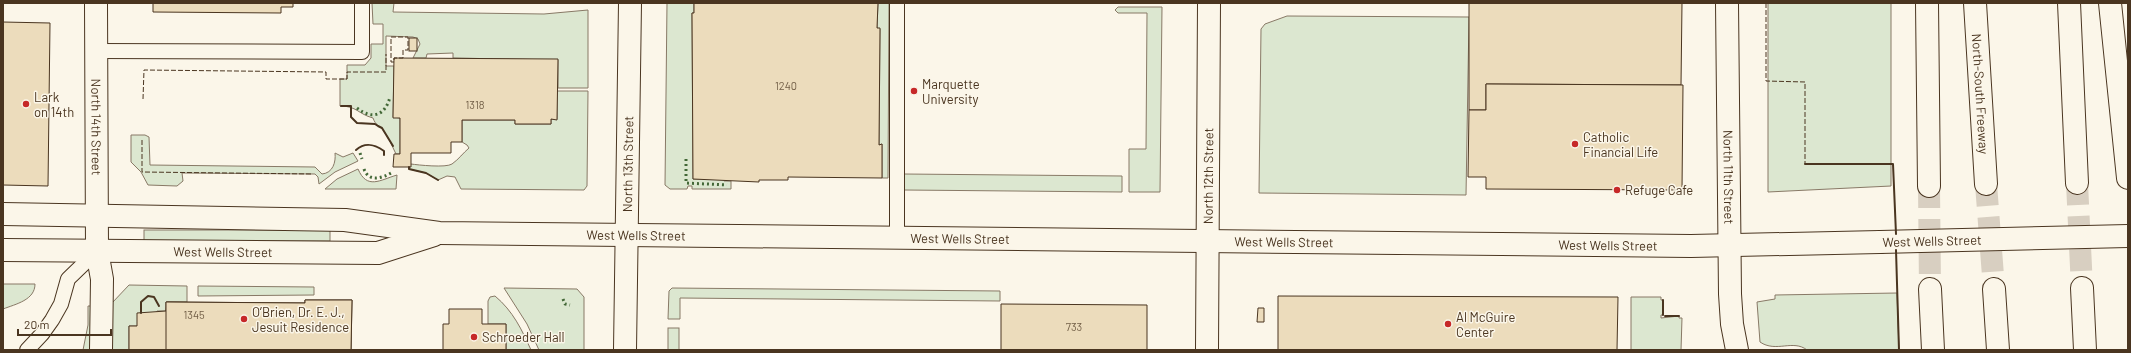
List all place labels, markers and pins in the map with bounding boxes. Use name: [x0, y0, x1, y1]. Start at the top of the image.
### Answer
place label: Marquette University: [922, 76, 980, 107]
marker: Marquette University: [909, 86, 919, 96]
place label: Lark on 14th: [34, 89, 74, 120]
marker: Lark on 14th: [21, 99, 31, 109]
place label: Catholic Financial Life: [1583, 129, 1658, 160]
marker: Catholic Financial Life: [1570, 139, 1580, 149]
place label: Refuge Cafe: [1625, 182, 1693, 198]
marker: Refuge Cafe: [1612, 185, 1622, 195]
place label: O’Brien, Dr. E. J., Jesuit Residence: [252, 304, 349, 335]
place label: Al McGuire Center: [1456, 309, 1515, 340]
marker: O’Brien, Dr. E. J., Jesuit Residence: [239, 314, 249, 324]
marker: Al McGuire Center: [1443, 319, 1453, 329]
place label: Schroeder Hall: [482, 329, 565, 345]
marker: Schroeder Hall: [469, 332, 479, 342]

